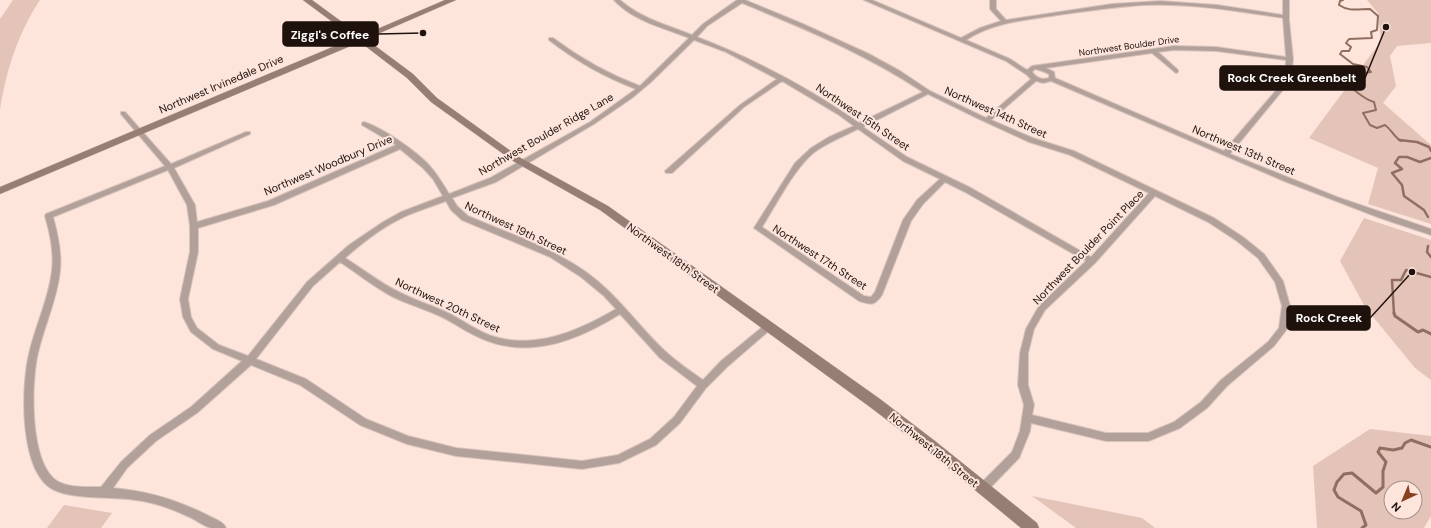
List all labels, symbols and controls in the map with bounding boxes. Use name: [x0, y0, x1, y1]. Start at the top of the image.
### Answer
callout: Ziggi's Coffee: [283, 22, 378, 46]
text: Ziggi's Coffee: [291, 27, 369, 43]
street label: Northwest Boulder Drive: [1078, 33, 1180, 59]
street label: Northwest Irvinedale Drive: [157, 51, 285, 117]
callout: Rock Creek Greenbelt: [1220, 66, 1365, 90]
text: Rock Creek Greenbelt: [1228, 70, 1356, 86]
street label: Northwest 15th Street: [813, 80, 913, 154]
street label: Northwest 14th Street: [943, 83, 1049, 141]
street label: Northwest Boulder Ridge Lane: [476, 90, 616, 178]
street label: Northwest 13th Street: [1190, 122, 1298, 178]
street label: Northwest Woodbury Drive: [262, 132, 394, 198]
street label: Northwest Boulder Point Place: [1029, 187, 1147, 307]
street label: Northwest 19th Street: [463, 198, 569, 258]
street label: Northwest 18th Street: [624, 220, 722, 296]
street label: Northwest 17th Street: [770, 221, 870, 293]
street label: Northwest 20th Street: [393, 275, 503, 335]
callout: Rock Creek: [1287, 306, 1370, 330]
text: Rock Creek: [1296, 310, 1362, 326]
street label: Northwest 18th Street: [887, 410, 981, 490]
north arrow: [1383, 480, 1423, 520]
text: N: [1388, 499, 1404, 515]

